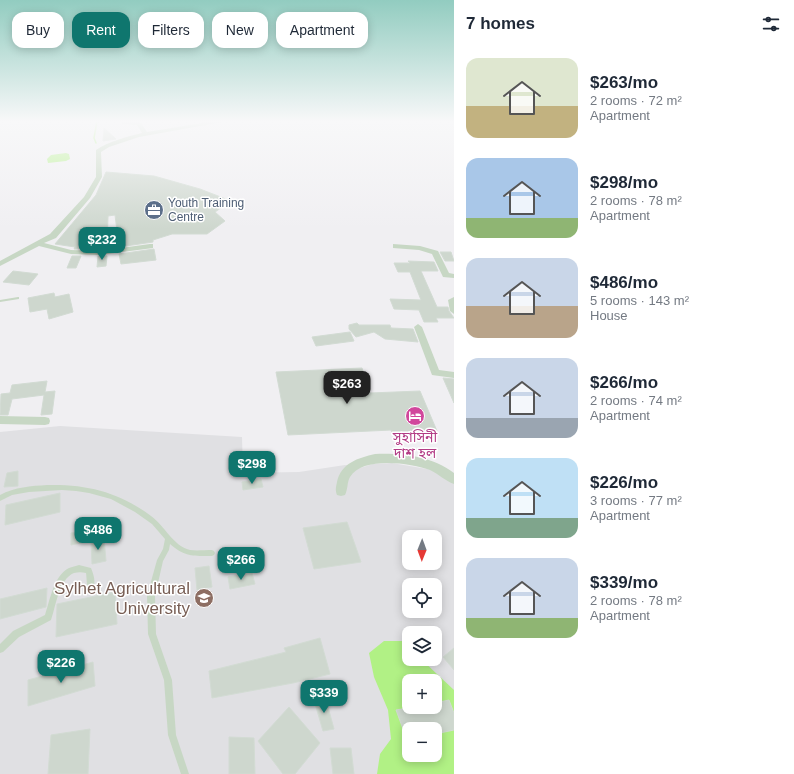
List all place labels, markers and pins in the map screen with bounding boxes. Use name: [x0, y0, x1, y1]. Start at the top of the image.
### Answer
place label: Youth Training Centre: [168, 196, 244, 224]
office icon: Youth Training Centre: [143, 199, 165, 221]
pin: $232: [78, 227, 126, 261]
pin: $263: [323, 371, 371, 405]
hotel icon: সুহাসিনী দাশ হল: [404, 405, 426, 427]
place label: সুহাসিনী দাশ হল: [392, 429, 438, 461]
pin: $298: [228, 451, 276, 485]
pin: $486: [74, 517, 122, 551]
pin: $266: [217, 547, 265, 581]
place label: Sylhet Agricultural University: [54, 579, 190, 618]
school or university icon: Sylhet Agricultural University: [193, 587, 215, 609]
pin: $226: [37, 650, 85, 684]
pin: $339: [300, 680, 348, 714]

